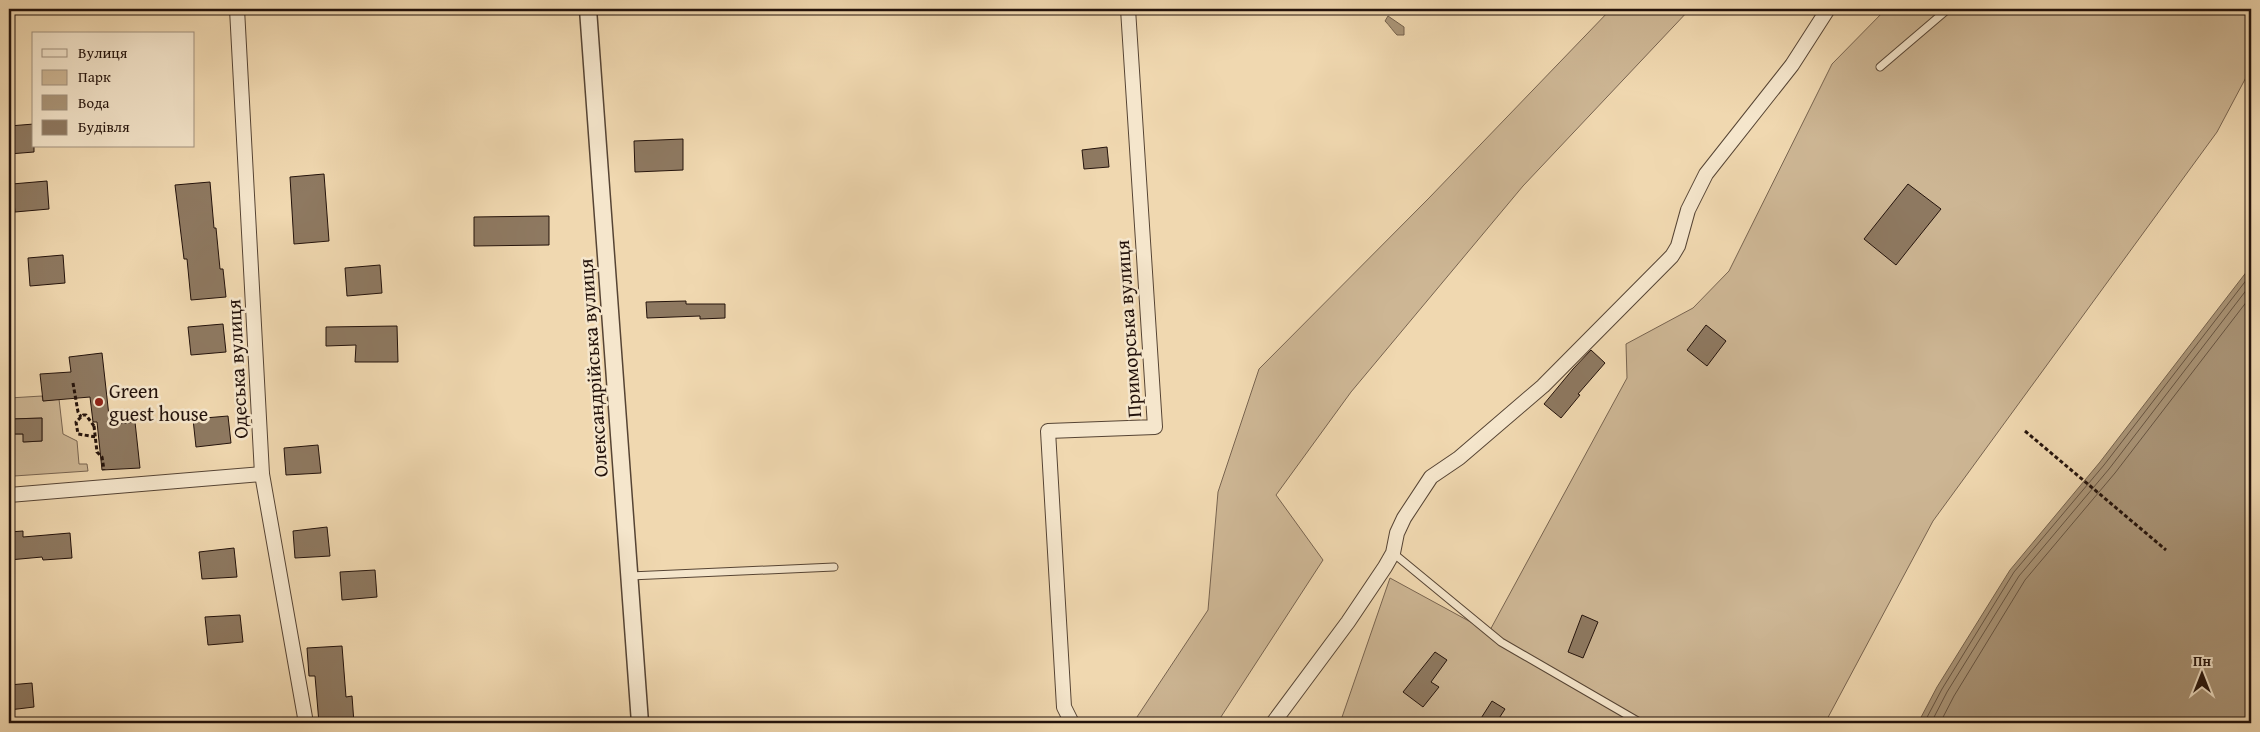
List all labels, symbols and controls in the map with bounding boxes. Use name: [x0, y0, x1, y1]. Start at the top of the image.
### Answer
legend: [32, 32, 195, 148]
text: Вулиця: [78, 42, 128, 63]
text: Парк: [78, 66, 111, 87]
text: Вода: [78, 92, 110, 113]
text: Будівля: [78, 116, 130, 137]
street label: Приморська вулиця: [1107, 239, 1148, 419]
street label: Олександрійська вулиця: [570, 258, 615, 478]
street label: Одеська вулиця: [218, 299, 255, 439]
place label: Green guest house: [109, 376, 208, 428]
marker: Green guest house: [93, 396, 105, 408]
north arrow: [2178, 650, 2228, 700]
text: Пн: [2193, 651, 2211, 671]

